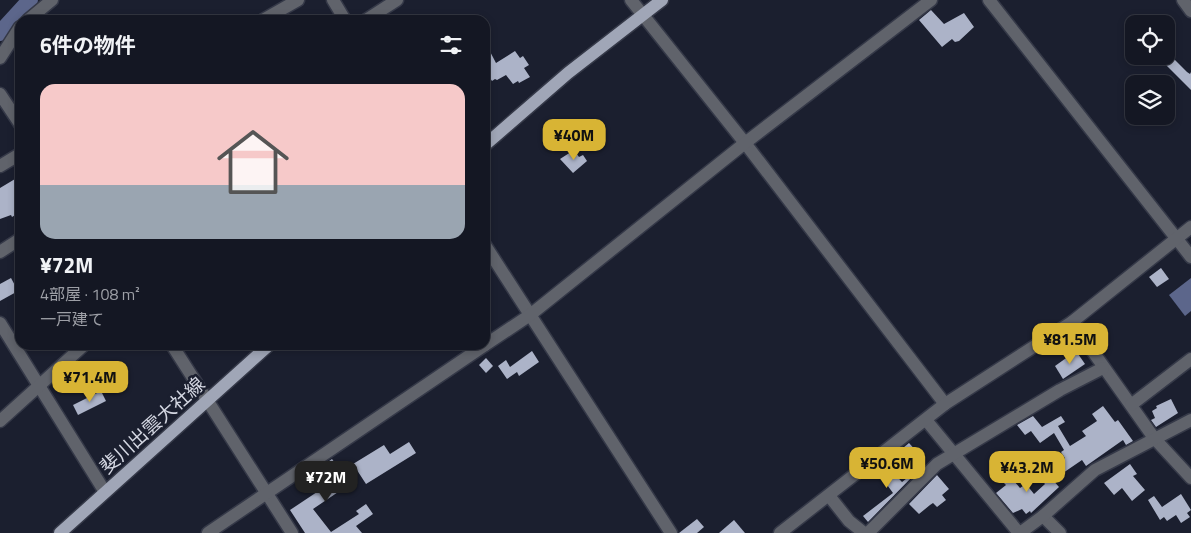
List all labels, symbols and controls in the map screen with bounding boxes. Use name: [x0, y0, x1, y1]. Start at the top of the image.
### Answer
map controls: [1125, 15, 1175, 125]
button: locate: [1125, 15, 1175, 65]
text: 6件の物件: [40, 29, 136, 61]
icon: filters: [437, 31, 465, 59]
button: layers: [1125, 75, 1175, 125]
icon: home: [208, 117, 298, 207]
pin: ¥40M: [544, 119, 604, 161]
text: ¥40M: [554, 123, 594, 147]
text: ¥72M: [40, 249, 93, 281]
text: 4部屋 · 108 m²: [40, 282, 140, 306]
text: 一戸建て: [40, 307, 104, 331]
pin: ¥81.5M: [1029, 322, 1111, 365]
text: ¥81.5M: [1043, 327, 1097, 351]
pin: ¥71.4M: [49, 360, 131, 403]
text: ¥71.4M: [63, 365, 117, 389]
street label: 斐川出雲大社線: [93, 369, 211, 480]
pin: ¥50.6M: [846, 446, 928, 489]
pin: ¥43.2M: [986, 450, 1068, 493]
text: ¥50.6M: [860, 451, 914, 475]
text: ¥43.2M: [1000, 455, 1054, 479]
pin: ¥72M: [296, 460, 356, 503]
text: ¥72M: [306, 465, 346, 489]

